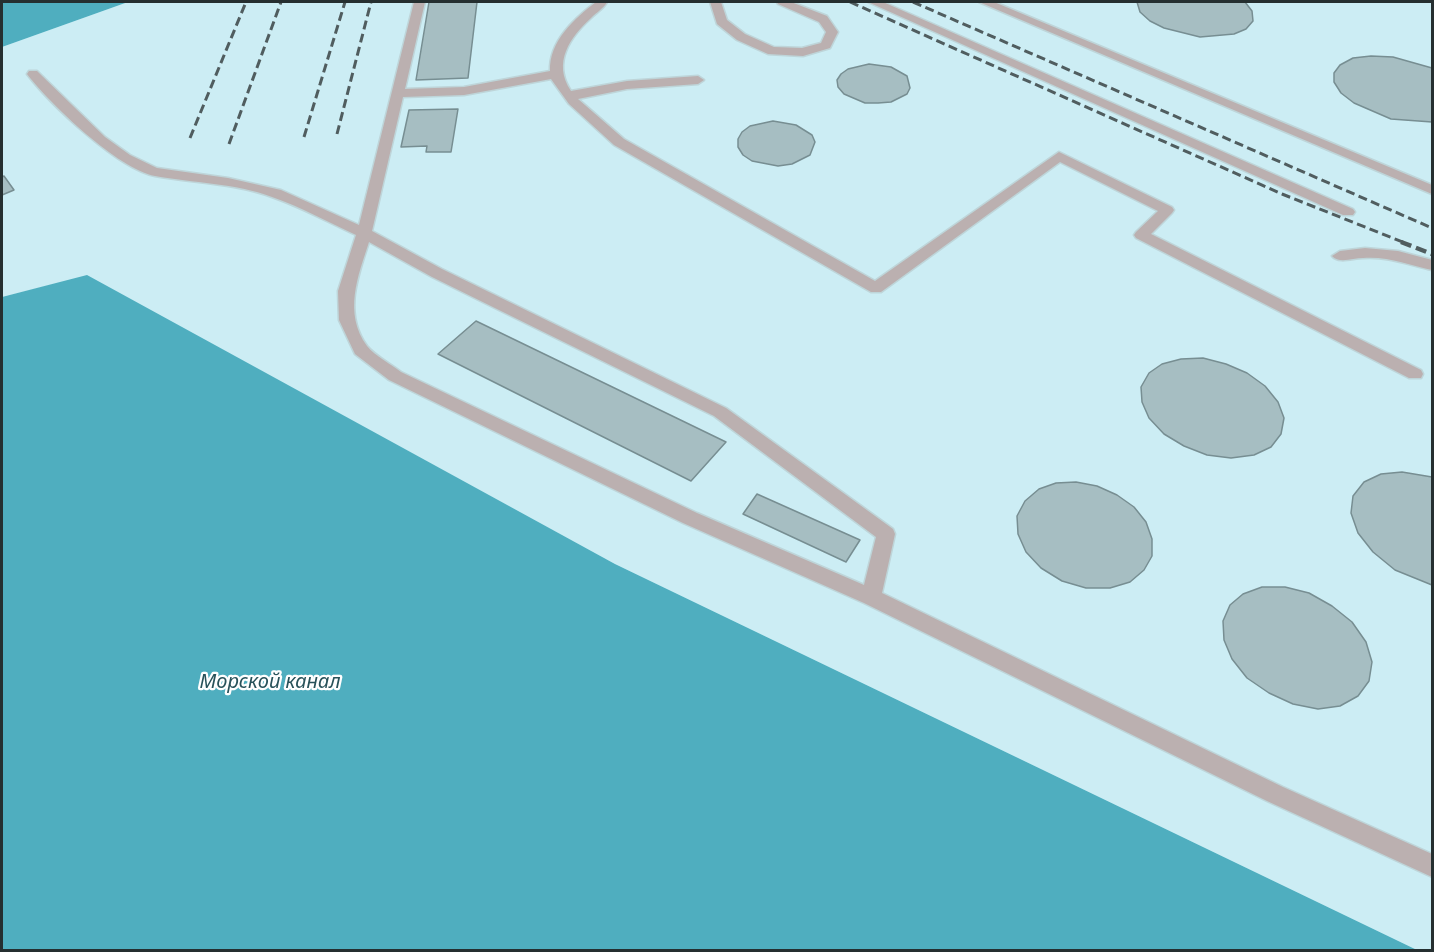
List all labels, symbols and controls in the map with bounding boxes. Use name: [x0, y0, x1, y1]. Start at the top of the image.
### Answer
water label: Морской канал: [199, 670, 341, 694]

